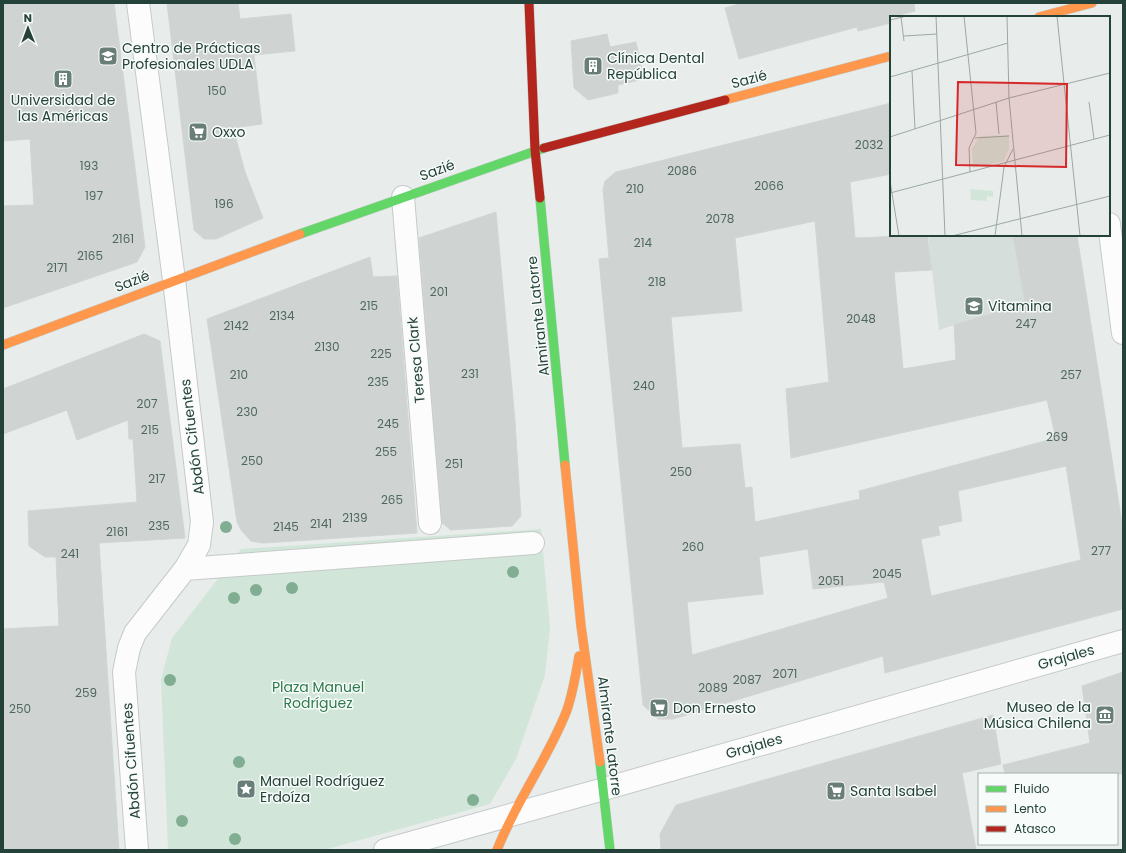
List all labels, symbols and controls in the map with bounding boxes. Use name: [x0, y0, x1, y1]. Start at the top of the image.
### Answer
north arrow: [8, 8, 48, 48]
text: N: [24, 10, 32, 26]
inset map: [890, 16, 1110, 236]
place label: Centro de Prácticas Profesionales UDLA: [122, 38, 260, 74]
school or university icon: Centro de Prácticas Profesionales UDLA: [97, 45, 119, 67]
place label: Clínica Dental República: [607, 48, 704, 84]
building icon: Clínica Dental República: [582, 55, 604, 77]
street label: Sazié: [729, 65, 769, 93]
building icon: Universidad de las Américas: [52, 68, 74, 90]
house number: 150: [208, 82, 226, 99]
place label: Universidad de las Américas: [11, 90, 116, 126]
supermarket icon: Oxxo: [187, 121, 209, 143]
place label: Oxxo: [212, 122, 245, 142]
house number: 2032: [855, 136, 883, 153]
street label: Sazié: [417, 154, 458, 186]
house number: 193: [80, 157, 98, 174]
house number: 2086: [667, 162, 697, 179]
house number: 2066: [754, 177, 784, 194]
house number: 210: [626, 180, 644, 197]
house number: 197: [85, 187, 103, 204]
house number: 196: [214, 195, 234, 212]
house number: 2078: [706, 210, 734, 227]
house number: 2161: [112, 230, 134, 247]
house number: 214: [634, 234, 653, 251]
house number: 2165: [77, 247, 103, 264]
street label: Almirante Latorre: [522, 255, 554, 377]
house number: 2171: [46, 259, 68, 276]
street label: Sazié: [112, 265, 153, 297]
house number: 218: [648, 273, 666, 290]
house number: 201: [430, 283, 448, 300]
school or university icon: Vitamina: [963, 295, 985, 317]
place label: Vitamina: [988, 296, 1052, 316]
house number: 215: [360, 297, 378, 314]
house number: 2134: [269, 307, 295, 324]
house number: 2048: [846, 310, 876, 327]
street label: Teresa Clark: [402, 315, 430, 404]
house number: 247: [1015, 315, 1037, 332]
house number: 2142: [223, 317, 249, 334]
house number: 2130: [314, 338, 340, 355]
house number: 225: [370, 345, 392, 362]
house number: 231: [461, 365, 479, 382]
house number: 210: [230, 366, 248, 383]
house number: 257: [1061, 366, 1082, 383]
house number: 235: [367, 373, 389, 390]
house number: 240: [633, 377, 655, 394]
street label: Abdón Cifuentes: [175, 378, 209, 496]
house number: 207: [137, 395, 158, 412]
house number: 230: [236, 403, 258, 420]
house number: 245: [377, 415, 399, 432]
house number: 215: [141, 421, 159, 438]
house number: 269: [1046, 428, 1068, 445]
house number: 255: [375, 443, 397, 460]
house number: 250: [241, 452, 263, 469]
house number: 251: [445, 455, 463, 472]
house number: 250: [670, 463, 692, 480]
house number: 217: [148, 470, 166, 487]
house number: 265: [381, 491, 403, 508]
house number: 2139: [342, 509, 368, 526]
house number: 2141: [310, 515, 332, 532]
house number: 235: [148, 517, 170, 534]
house number: 2145: [273, 518, 299, 535]
house number: 2161: [106, 523, 128, 540]
house number: 260: [682, 538, 704, 555]
house number: 277: [1091, 542, 1111, 559]
house number: 241: [61, 545, 79, 562]
house number: 2045: [872, 565, 902, 582]
house number: 2051: [818, 572, 844, 589]
street label: Grajales: [1035, 639, 1097, 675]
house number: 2071: [773, 665, 797, 682]
house number: 2087: [733, 671, 762, 688]
street label: Almirante Latorre: [593, 675, 627, 797]
park label: Plaza Manuel Rodríguez: [272, 677, 364, 713]
house number: 2089: [698, 679, 728, 696]
house number: 259: [75, 684, 97, 701]
supermarket icon: Don Ernesto: [648, 697, 670, 719]
place label: Museo de la Música Chilena: [984, 697, 1091, 733]
place label: Don Ernesto: [673, 698, 756, 718]
house number: 250: [9, 700, 31, 717]
street label: Abdón Cifuentes: [117, 702, 145, 820]
museum icon: Museo de la Música Chilena: [1094, 704, 1116, 726]
street label: Grajales: [723, 728, 785, 764]
place label: Manuel Rodríguez Erdoíza: [260, 771, 384, 807]
legend: [978, 773, 1118, 845]
place icon: Manuel Rodríguez Erdoíza: [235, 778, 257, 800]
supermarket icon: Santa Isabel: [825, 780, 847, 802]
text: Fluido: [1014, 780, 1050, 797]
place label: Santa Isabel: [850, 781, 937, 801]
text: Lento: [1014, 800, 1047, 817]
text: Atasco: [1014, 820, 1056, 837]

